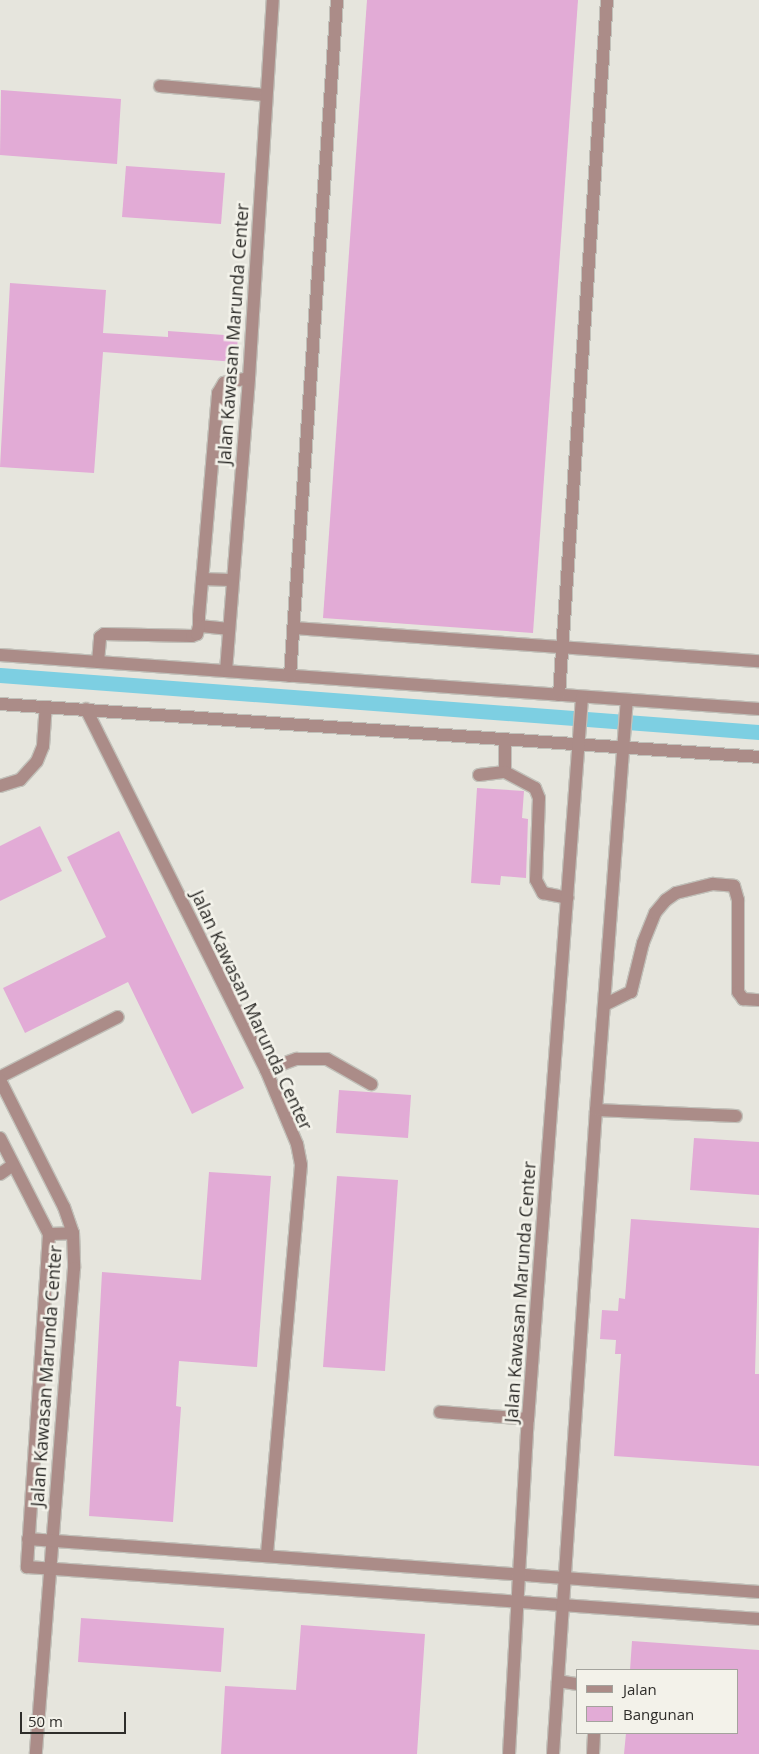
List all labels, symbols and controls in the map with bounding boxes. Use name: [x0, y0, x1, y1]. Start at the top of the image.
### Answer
street label: Jalan Kawasan Marunda Center: [213, 203, 253, 465]
street label: Jalan Kawasan Marunda Center: [187, 887, 317, 1133]
street label: Jalan Kawasan Marunda Center: [500, 1161, 540, 1423]
street label: Jalan Kawasan Marunda Center: [26, 1245, 66, 1507]
legend: [576, 1669, 739, 1734]
text: Jalan: [623, 1679, 657, 1699]
scale bar: [22, 1702, 129, 1734]
text: Bangunan: [623, 1704, 694, 1724]
text: 50 m: [28, 1711, 63, 1731]

